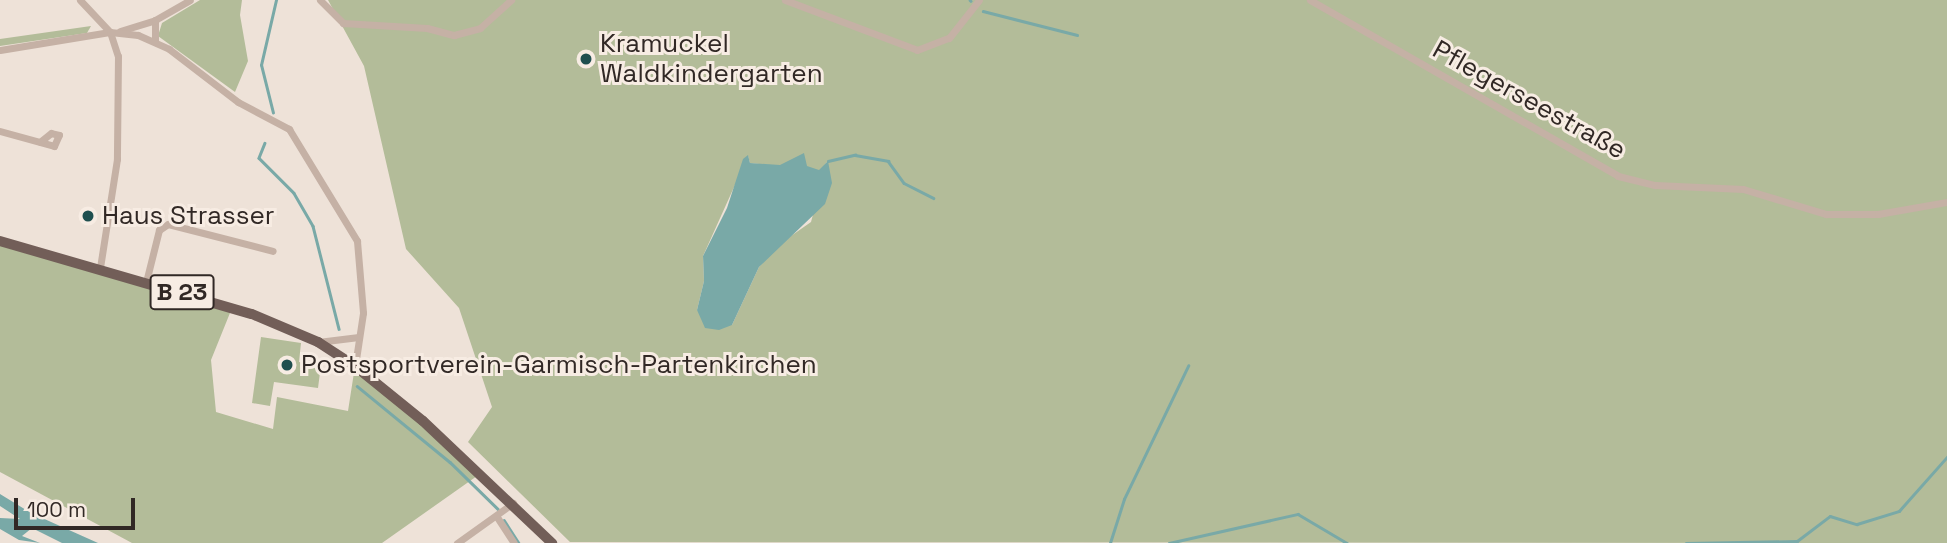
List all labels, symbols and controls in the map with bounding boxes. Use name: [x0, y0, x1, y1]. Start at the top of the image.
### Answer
place label: Kramuckel Waldkindergarten: [600, 28, 823, 90]
street label: Pflegerseestraße: [1427, 34, 1631, 166]
marker: Kramuckel Waldkindergarten: [578, 51, 594, 67]
place label: Haus Strasser: [102, 200, 275, 232]
marker: Haus Strasser: [80, 208, 96, 224]
road number: B 23: [149, 272, 215, 312]
place label: Postsportverein-Garmisch-Partenkirchen: [301, 349, 817, 381]
marker: Postsportverein-Garmisch-Partenkirchen: [279, 357, 295, 373]
scale bar: [18, 484, 138, 528]
text: 100 m: [27, 496, 86, 523]

